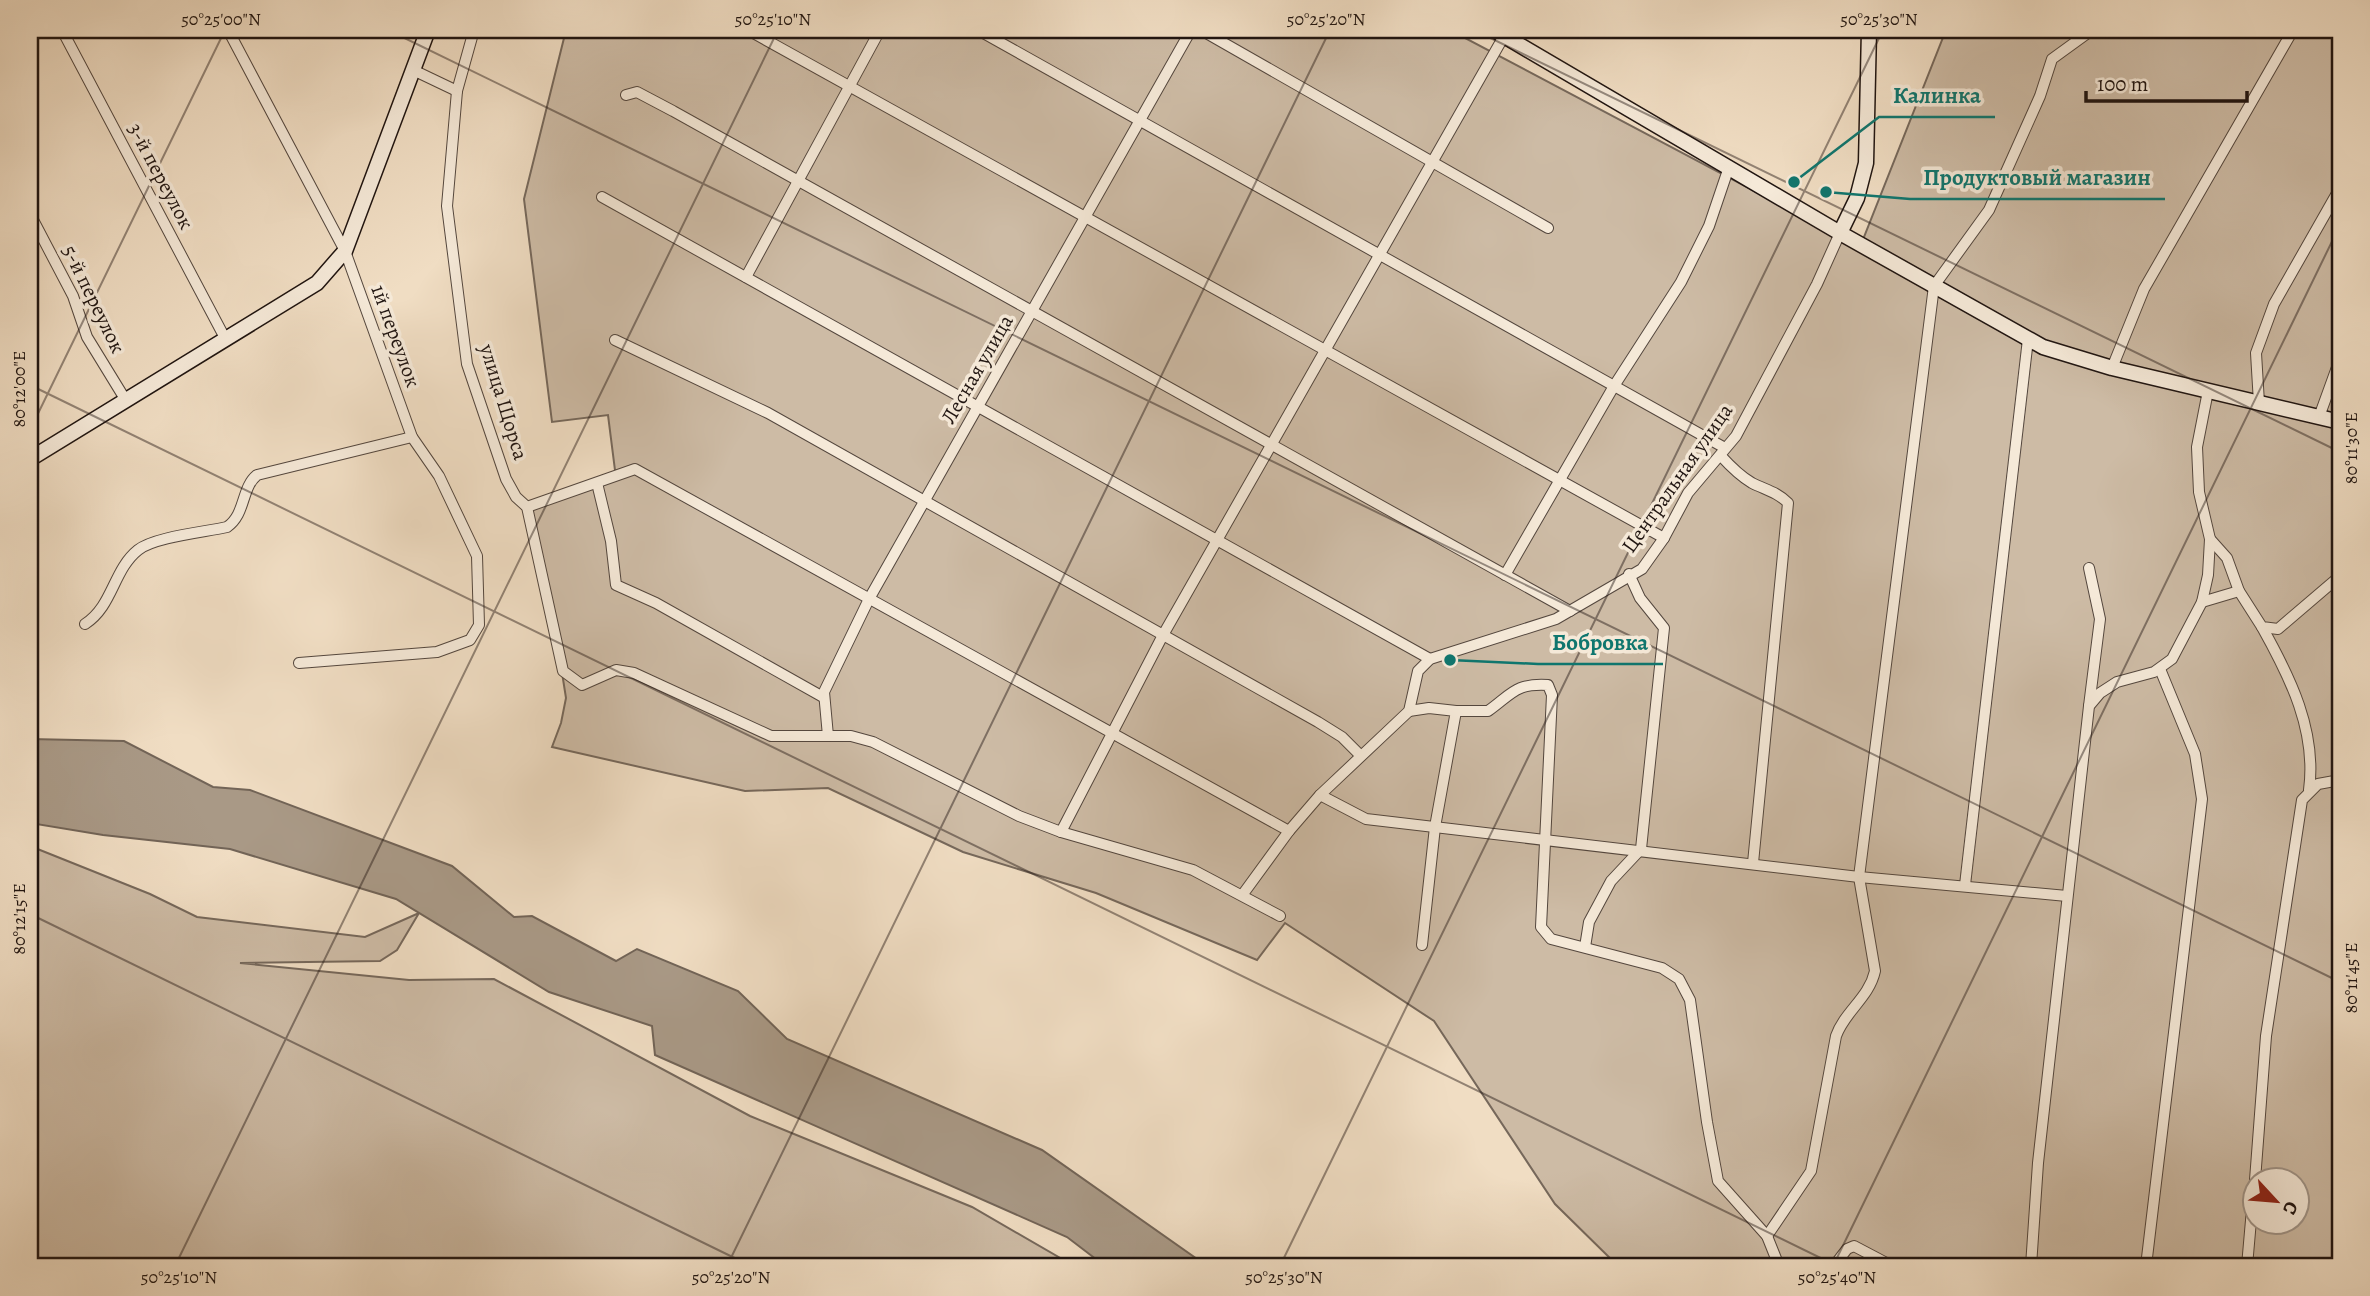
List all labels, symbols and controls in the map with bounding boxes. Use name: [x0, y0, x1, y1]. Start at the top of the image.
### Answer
text: 50°25'00"N: [181, 7, 261, 31]
text: 50°25'10"N: [735, 7, 811, 31]
text: 50°25'20"N: [1287, 7, 1365, 31]
text: 50°25'30"N: [1840, 7, 1918, 31]
scale bar: [2086, 60, 2248, 104]
text: 100 m: [2097, 70, 2148, 98]
callout: Калинка: [1879, 73, 1995, 117]
text: Калинка: [1893, 80, 1981, 111]
street label: 3-й переулок: [121, 118, 201, 234]
callout: Продуктовый магазин: [1910, 155, 2165, 199]
text: Продуктовый магазин: [1923, 162, 2151, 193]
street label: 5-й переулок: [56, 240, 132, 358]
street label: 1й переулок: [365, 281, 428, 391]
street label: Лесная улица: [934, 309, 1020, 429]
street label: улица Щорса: [473, 340, 535, 464]
text: 80°12'00"E: [7, 351, 31, 427]
street label: Центральная улица: [1615, 398, 1739, 558]
text: 80°11'30"E: [2339, 412, 2363, 484]
callout: Бобровка: [1538, 620, 1663, 664]
text: Бобровка: [1552, 627, 1648, 658]
text: 80°12'15"E: [7, 883, 31, 955]
text: 80°11'45"E: [2339, 942, 2363, 1014]
north arrow: [2240, 1166, 2310, 1236]
text: С: [2276, 1197, 2305, 1219]
text: 50°25'10"N: [141, 1265, 217, 1289]
text: 50°25'20"N: [692, 1265, 770, 1289]
text: 50°25'30"N: [1245, 1265, 1323, 1289]
text: 50°25'40"N: [1798, 1265, 1876, 1289]

